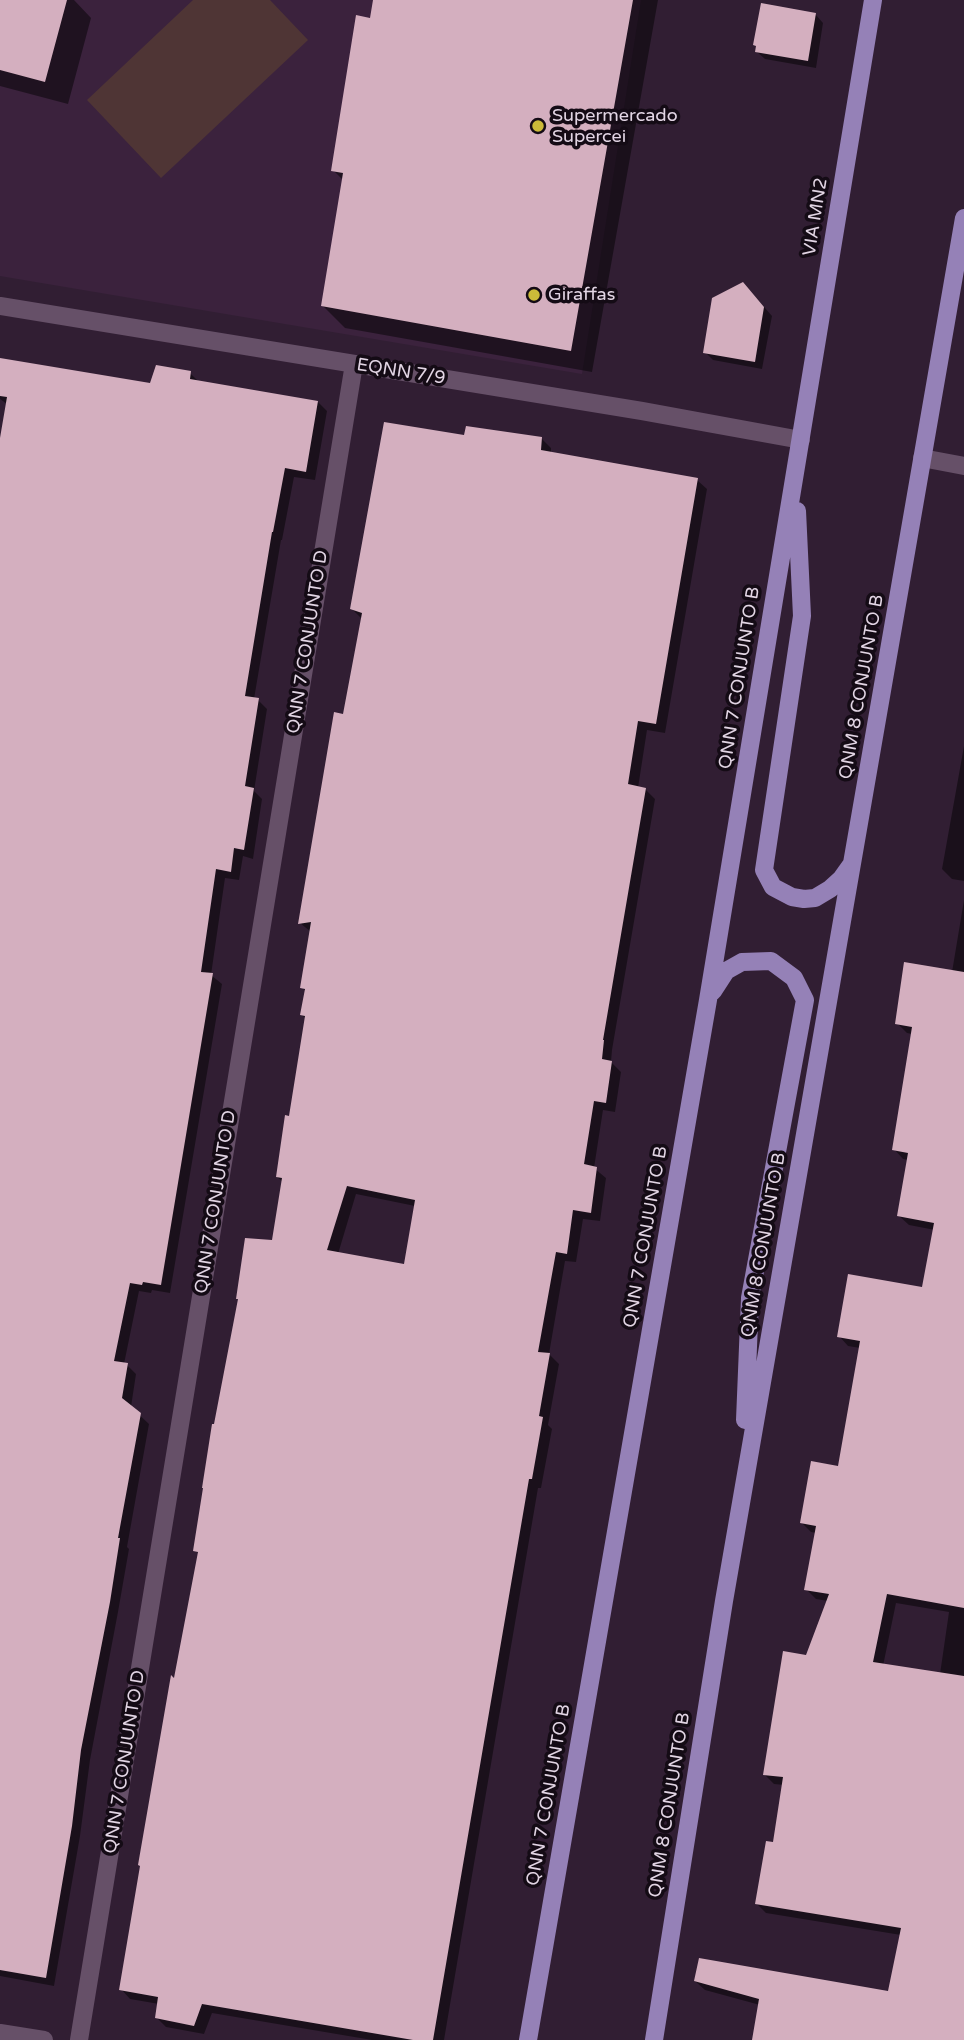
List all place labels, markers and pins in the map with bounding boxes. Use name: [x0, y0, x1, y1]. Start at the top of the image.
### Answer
place label: Supermercado Supercei: [552, 105, 678, 148]
marker: Supermercado Supercei: [530, 118, 546, 134]
place label: Giraffas: [548, 284, 615, 306]
marker: Giraffas: [526, 287, 542, 303]

